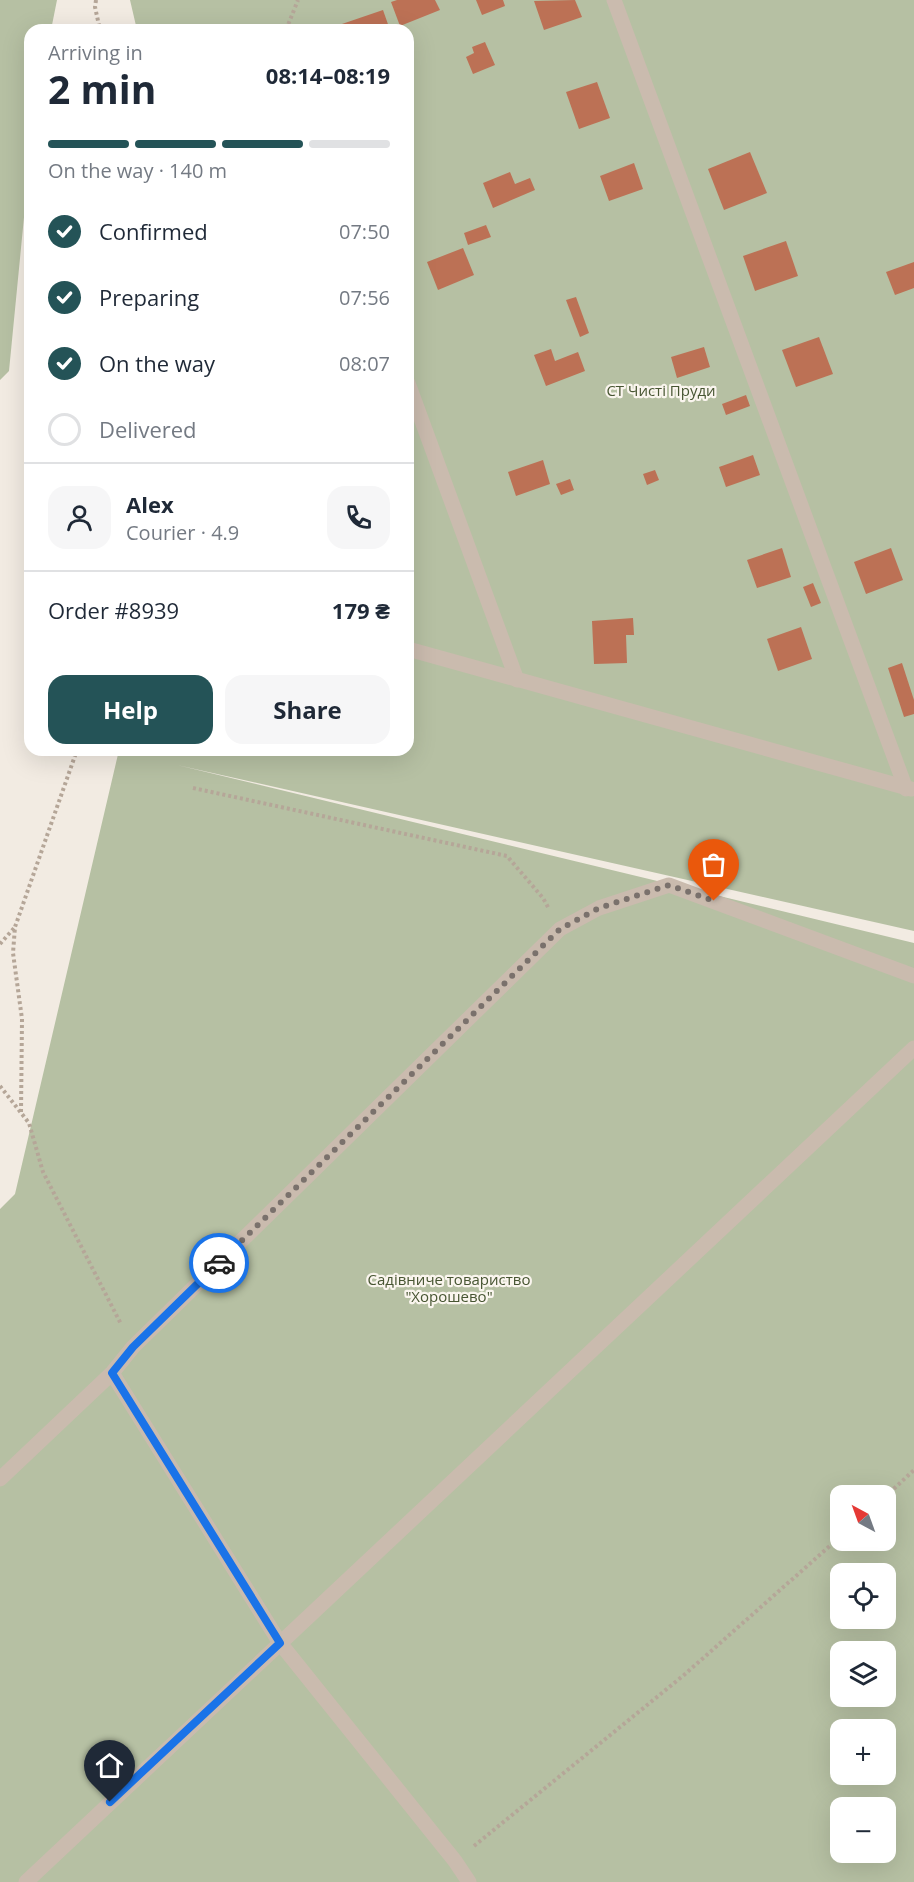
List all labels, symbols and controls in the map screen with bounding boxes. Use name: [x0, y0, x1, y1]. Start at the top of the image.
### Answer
text: Arriving in: [48, 39, 143, 66]
text: 08:14–08:19: [266, 60, 390, 90]
text: 2 min: [48, 62, 156, 115]
text: On the way · 140 m: [48, 157, 227, 184]
icon: check: [48, 215, 81, 248]
text: Confirmed: [99, 216, 208, 246]
text: 07:50: [339, 218, 390, 245]
icon: check: [48, 281, 81, 314]
text: Preparing: [99, 282, 199, 312]
text: 07:56: [339, 284, 390, 311]
icon: check: [48, 347, 81, 380]
text: On the way: [99, 348, 215, 378]
text: 08:07: [339, 350, 390, 377]
park label: СТ Чисті Пруди: [606, 380, 716, 400]
text: Delivered: [99, 414, 197, 444]
button: person: [48, 486, 111, 549]
button: phone: [327, 486, 390, 549]
text: Alex: [126, 489, 174, 519]
text: Courier · 4.9: [126, 519, 239, 546]
text: Order #8939: [48, 595, 179, 625]
text: 179 ₴: [332, 595, 390, 625]
button: Help: [48, 675, 213, 744]
button: Share: [225, 675, 390, 744]
pin: [688, 839, 739, 901]
icon: bag: [697, 848, 730, 881]
courier: [189, 1233, 249, 1293]
icon: car: [203, 1247, 236, 1280]
park label: Садівниче товариство "Хорошево": [368, 1269, 530, 1306]
north arrow: [830, 1485, 896, 1551]
map controls: [830, 1485, 896, 1863]
button: locate: [830, 1563, 896, 1629]
button: layers: [830, 1641, 896, 1707]
button: +: [830, 1719, 896, 1785]
pin: [84, 1740, 135, 1802]
icon: home: [93, 1749, 126, 1782]
button: −: [830, 1797, 896, 1863]

